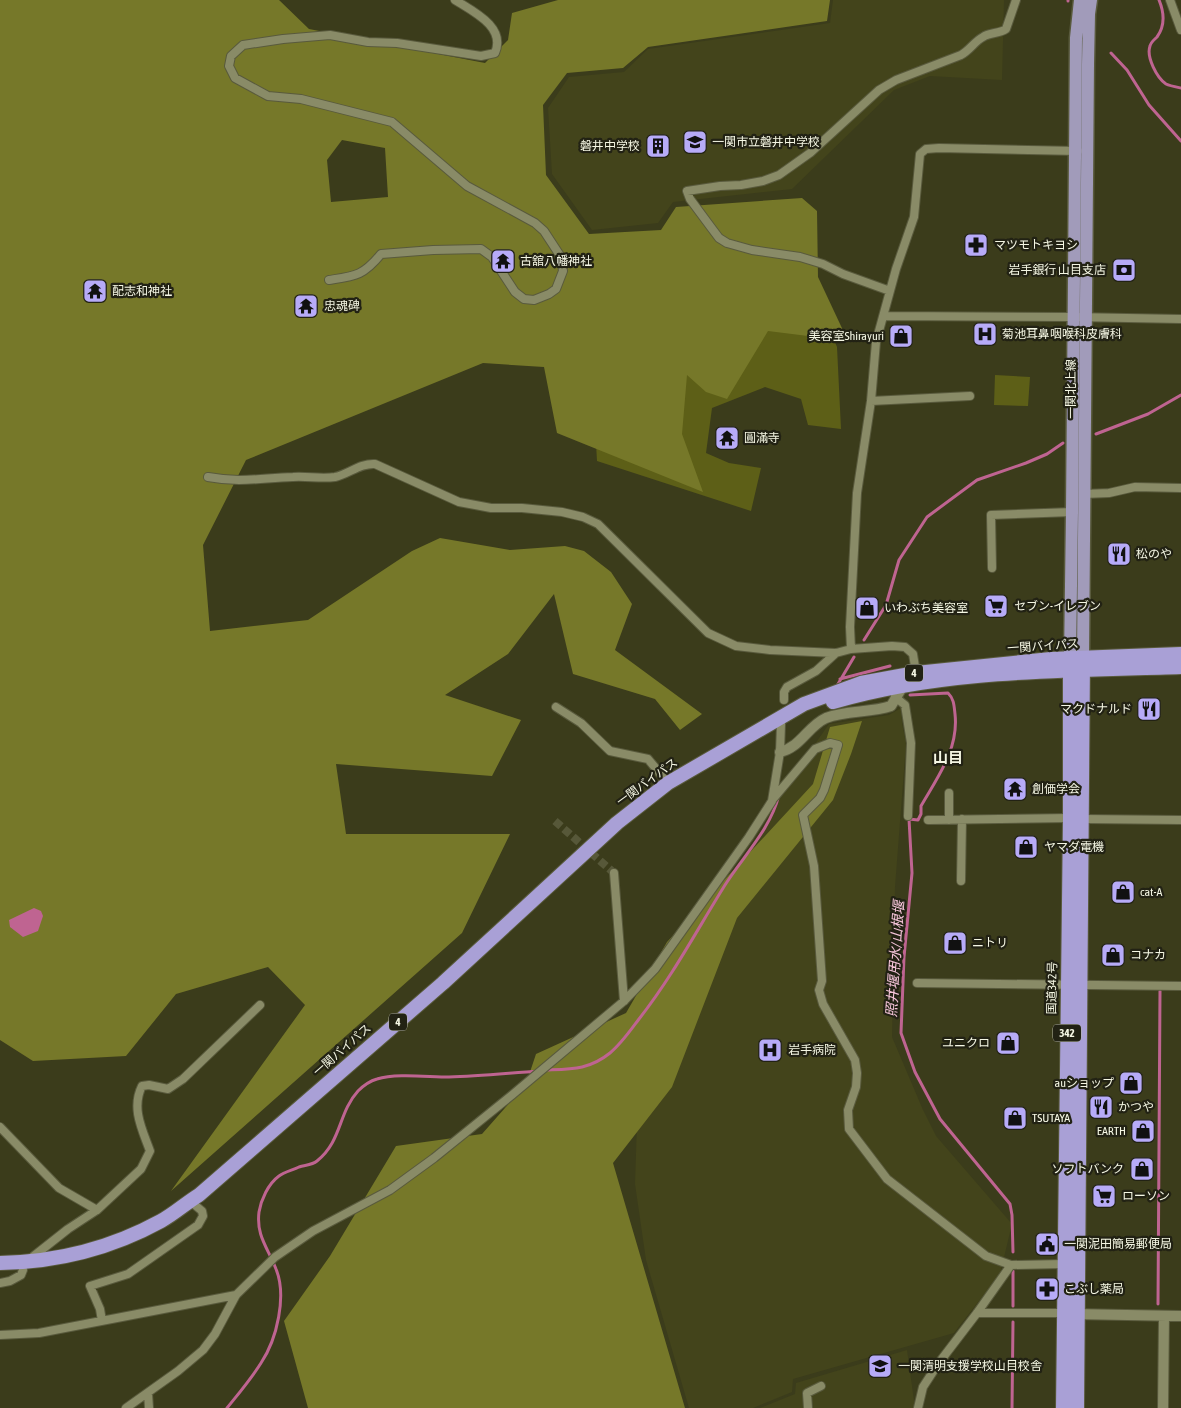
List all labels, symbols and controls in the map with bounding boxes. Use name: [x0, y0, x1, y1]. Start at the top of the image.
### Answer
school or university icon: 一関市立磐井中学校: [682, 129, 708, 155]
building icon: 磐井中学校: [645, 133, 671, 159]
place label: 一関市立磐井中学校: [712, 135, 820, 149]
place label: 磐井中学校: [580, 139, 640, 153]
pharmacy icon: マツモトキヨシ: [963, 232, 989, 258]
place label: マツモトキヨシ: [994, 238, 1078, 252]
temple icon: 古舘八幡神社: [490, 248, 516, 274]
place label: 古舘八幡神社: [520, 254, 592, 268]
bank icon: 岩手銀行 山目支店: [1111, 257, 1137, 283]
place label: 岩手銀行 山目支店: [1008, 263, 1106, 277]
temple icon: 配志和神社: [82, 278, 108, 304]
place label: 配志和神社: [112, 284, 172, 298]
temple icon: 忠魂碑: [293, 293, 319, 319]
place label: 忠魂碑: [324, 299, 360, 313]
hospital icon: 菊池耳鼻咽喉科皮膚科: [972, 321, 998, 347]
shop icon: 美容室Shirayuri: [888, 323, 914, 349]
place label: 菊池耳鼻咽喉科皮膚科: [1002, 327, 1122, 341]
place label: 美容室Shirayuri: [808, 329, 884, 343]
street label: 一関北上線: [1064, 359, 1078, 419]
temple icon: 圓滿寺: [714, 425, 740, 451]
place label: 圓滿寺: [744, 431, 780, 445]
restaurant icon: 松のや: [1106, 541, 1132, 567]
place label: 松のや: [1136, 547, 1172, 561]
supermarket icon: セブン-イレブン: [983, 593, 1009, 619]
shop icon: いわぶち美容室: [854, 595, 880, 621]
place label: セブン-イレブン: [1014, 599, 1101, 613]
place label: いわぶち美容室: [884, 601, 968, 615]
street label: 一関バイパス: [1007, 637, 1079, 655]
road number: 4: [905, 664, 923, 681]
restaurant icon: マクドナルド: [1136, 696, 1162, 722]
place label: マクドナルド: [1060, 702, 1132, 716]
district label: 山目: [933, 749, 963, 766]
street label: 一関バイパス: [614, 755, 680, 809]
temple icon: 創価学会: [1002, 776, 1028, 802]
place label: 創価学会: [1032, 782, 1080, 796]
shop icon: ヤマダ電機: [1013, 834, 1039, 860]
place label: ヤマダ電機: [1044, 840, 1104, 854]
shop icon: cat-A: [1110, 879, 1136, 905]
place label: cat-A: [1140, 885, 1162, 899]
water label: 照井堰用水/山根堰: [883, 897, 907, 1018]
shop icon: ニトリ: [942, 930, 968, 956]
place label: ニトリ: [972, 936, 1008, 950]
shop icon: コナカ: [1100, 942, 1126, 968]
place label: コナカ: [1130, 948, 1166, 962]
street label: 国道342号: [1045, 961, 1059, 1015]
road number: 4: [389, 1014, 407, 1030]
street label: 一関バイパス: [310, 1021, 374, 1079]
road number: 342: [1053, 1024, 1081, 1042]
shop icon: ユニクロ: [995, 1030, 1021, 1056]
place label: ユニクロ: [942, 1036, 990, 1050]
hospital icon: 岩手病院: [757, 1037, 783, 1063]
place label: 岩手病院: [788, 1043, 836, 1057]
shop icon: auショップ: [1118, 1070, 1144, 1096]
place label: auショップ: [1055, 1076, 1114, 1090]
restaurant icon: かつや: [1088, 1094, 1114, 1120]
place label: かつや: [1118, 1100, 1154, 1114]
shop icon: TSUTAYA: [1002, 1105, 1028, 1131]
place label: TSUTAYA: [1032, 1111, 1070, 1125]
shop icon: EARTH: [1130, 1118, 1156, 1144]
place label: EARTH: [1097, 1124, 1126, 1138]
shop icon: ソフトバンク: [1129, 1156, 1155, 1182]
place label: ソフトバンク: [1051, 1162, 1124, 1176]
supermarket icon: ローソン: [1091, 1183, 1117, 1209]
place label: ローソン: [1122, 1189, 1170, 1203]
public building icon: 一関泥田簡易郵便局: [1034, 1231, 1060, 1257]
place label: 一関泥田簡易郵便局: [1064, 1237, 1172, 1251]
pharmacy icon: こぶし薬局: [1034, 1276, 1060, 1302]
place label: こぶし薬局: [1064, 1282, 1124, 1296]
school or university icon: 一関清明支援学校山目校舎: [867, 1353, 893, 1379]
place label: 一関清明支援学校山目校舎: [898, 1359, 1042, 1373]

